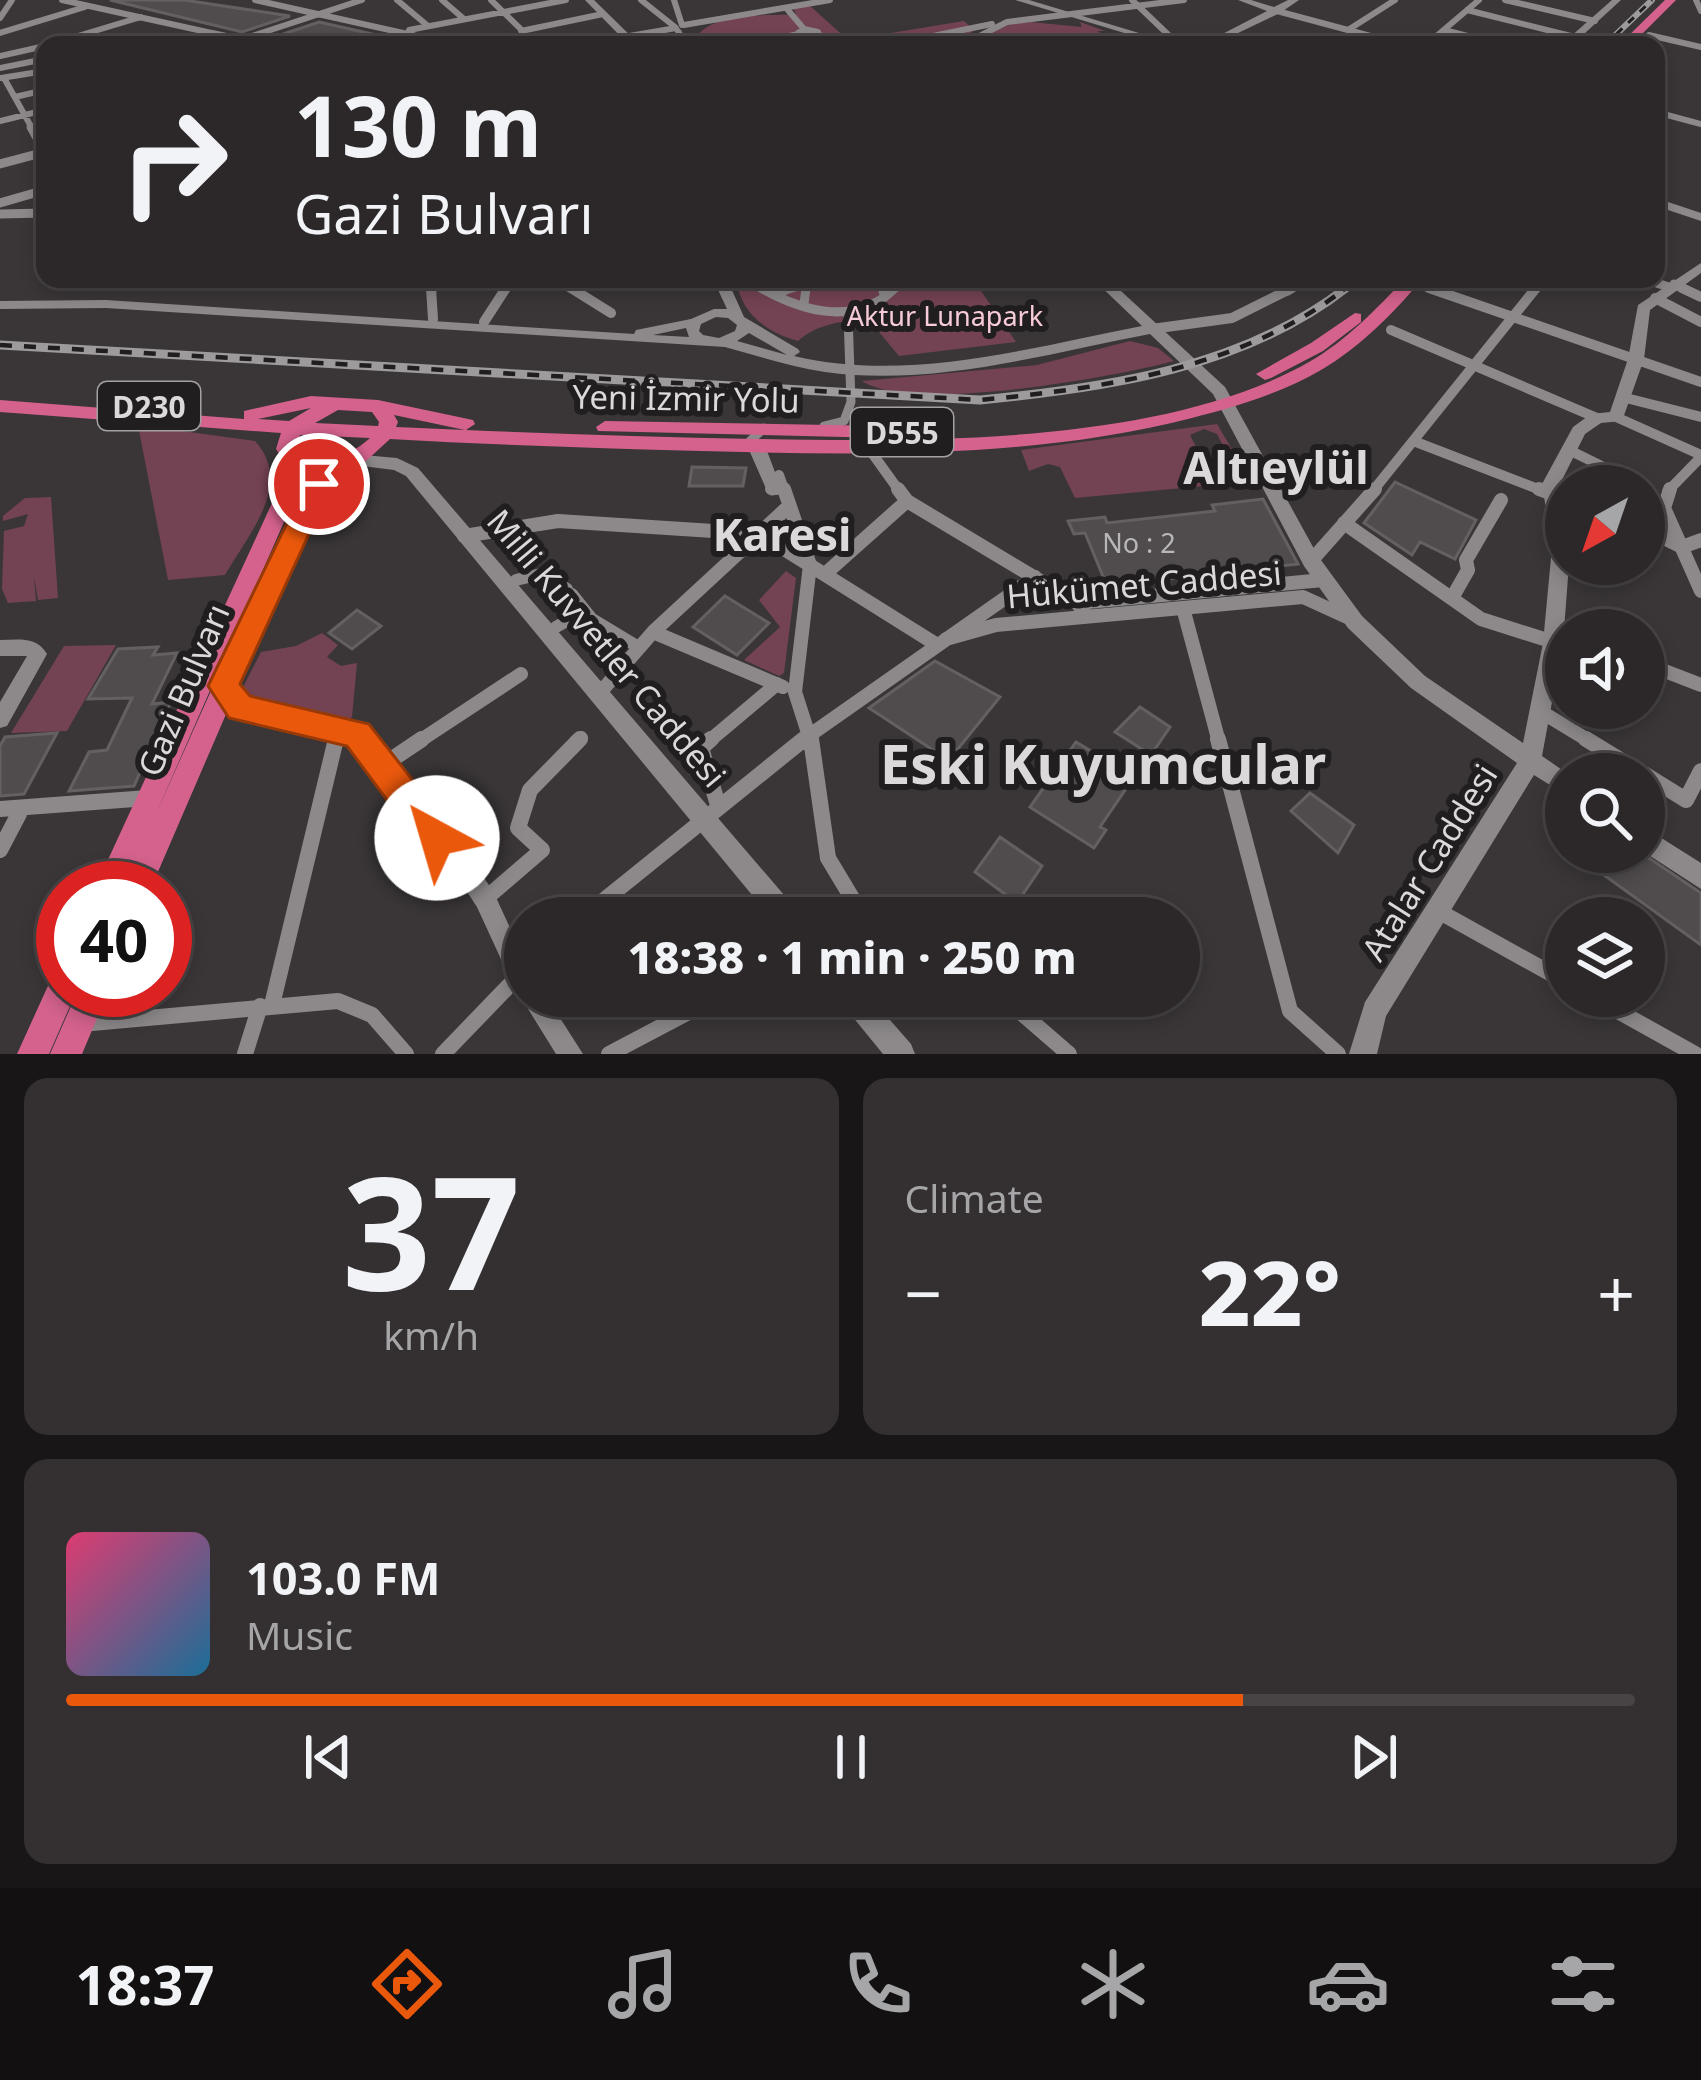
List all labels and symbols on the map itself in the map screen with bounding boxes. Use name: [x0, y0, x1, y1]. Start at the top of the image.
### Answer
park label: Aktur Lunapark: [847, 297, 1044, 334]
street label: Yeni İzmir Yolu: [572, 374, 800, 422]
road number: D230: [98, 382, 200, 430]
road number: D555: [851, 408, 953, 456]
pin: [268, 433, 370, 535]
district label: Altıeylül: [1183, 436, 1369, 497]
north arrow: [1545, 465, 1665, 585]
street label: Milli Kuvvetler Caddesi: [477, 500, 737, 796]
district label: Karesi: [713, 503, 851, 564]
house number: No : 2: [1102, 524, 1176, 561]
street label: Hükümet Caddesi: [1005, 550, 1283, 618]
street label: Gazi Bulvarı: [127, 597, 239, 783]
district label: Eski Kuyumcular: [880, 726, 1326, 800]
street label: Atalar Caddesi: [1351, 755, 1507, 969]
position arrow: [374, 775, 500, 901]
speed limit sign: 40: [36, 861, 192, 1017]

